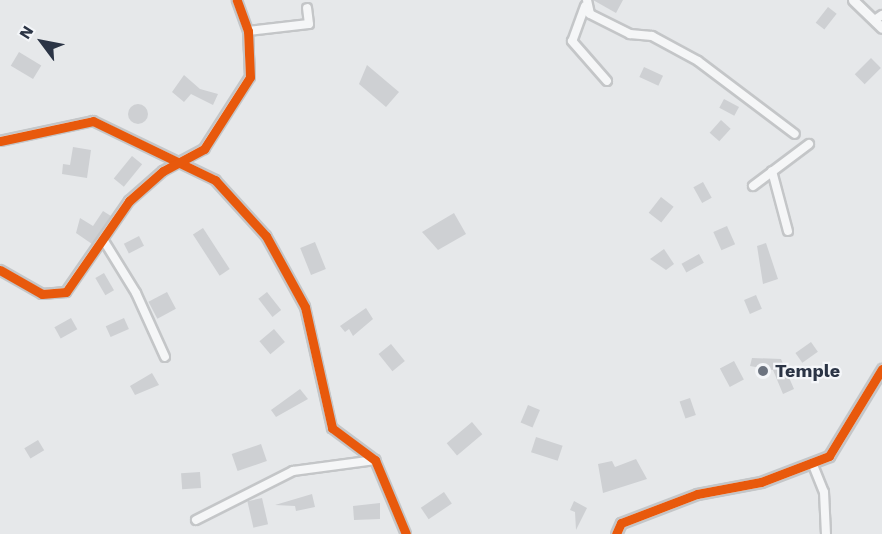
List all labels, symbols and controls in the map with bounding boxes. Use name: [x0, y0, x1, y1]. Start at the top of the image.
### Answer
north arrow: [12, 12, 72, 72]
text: N: [15, 22, 38, 42]
place label: Temple: [775, 360, 840, 382]
marker: Temple: [756, 364, 770, 378]

